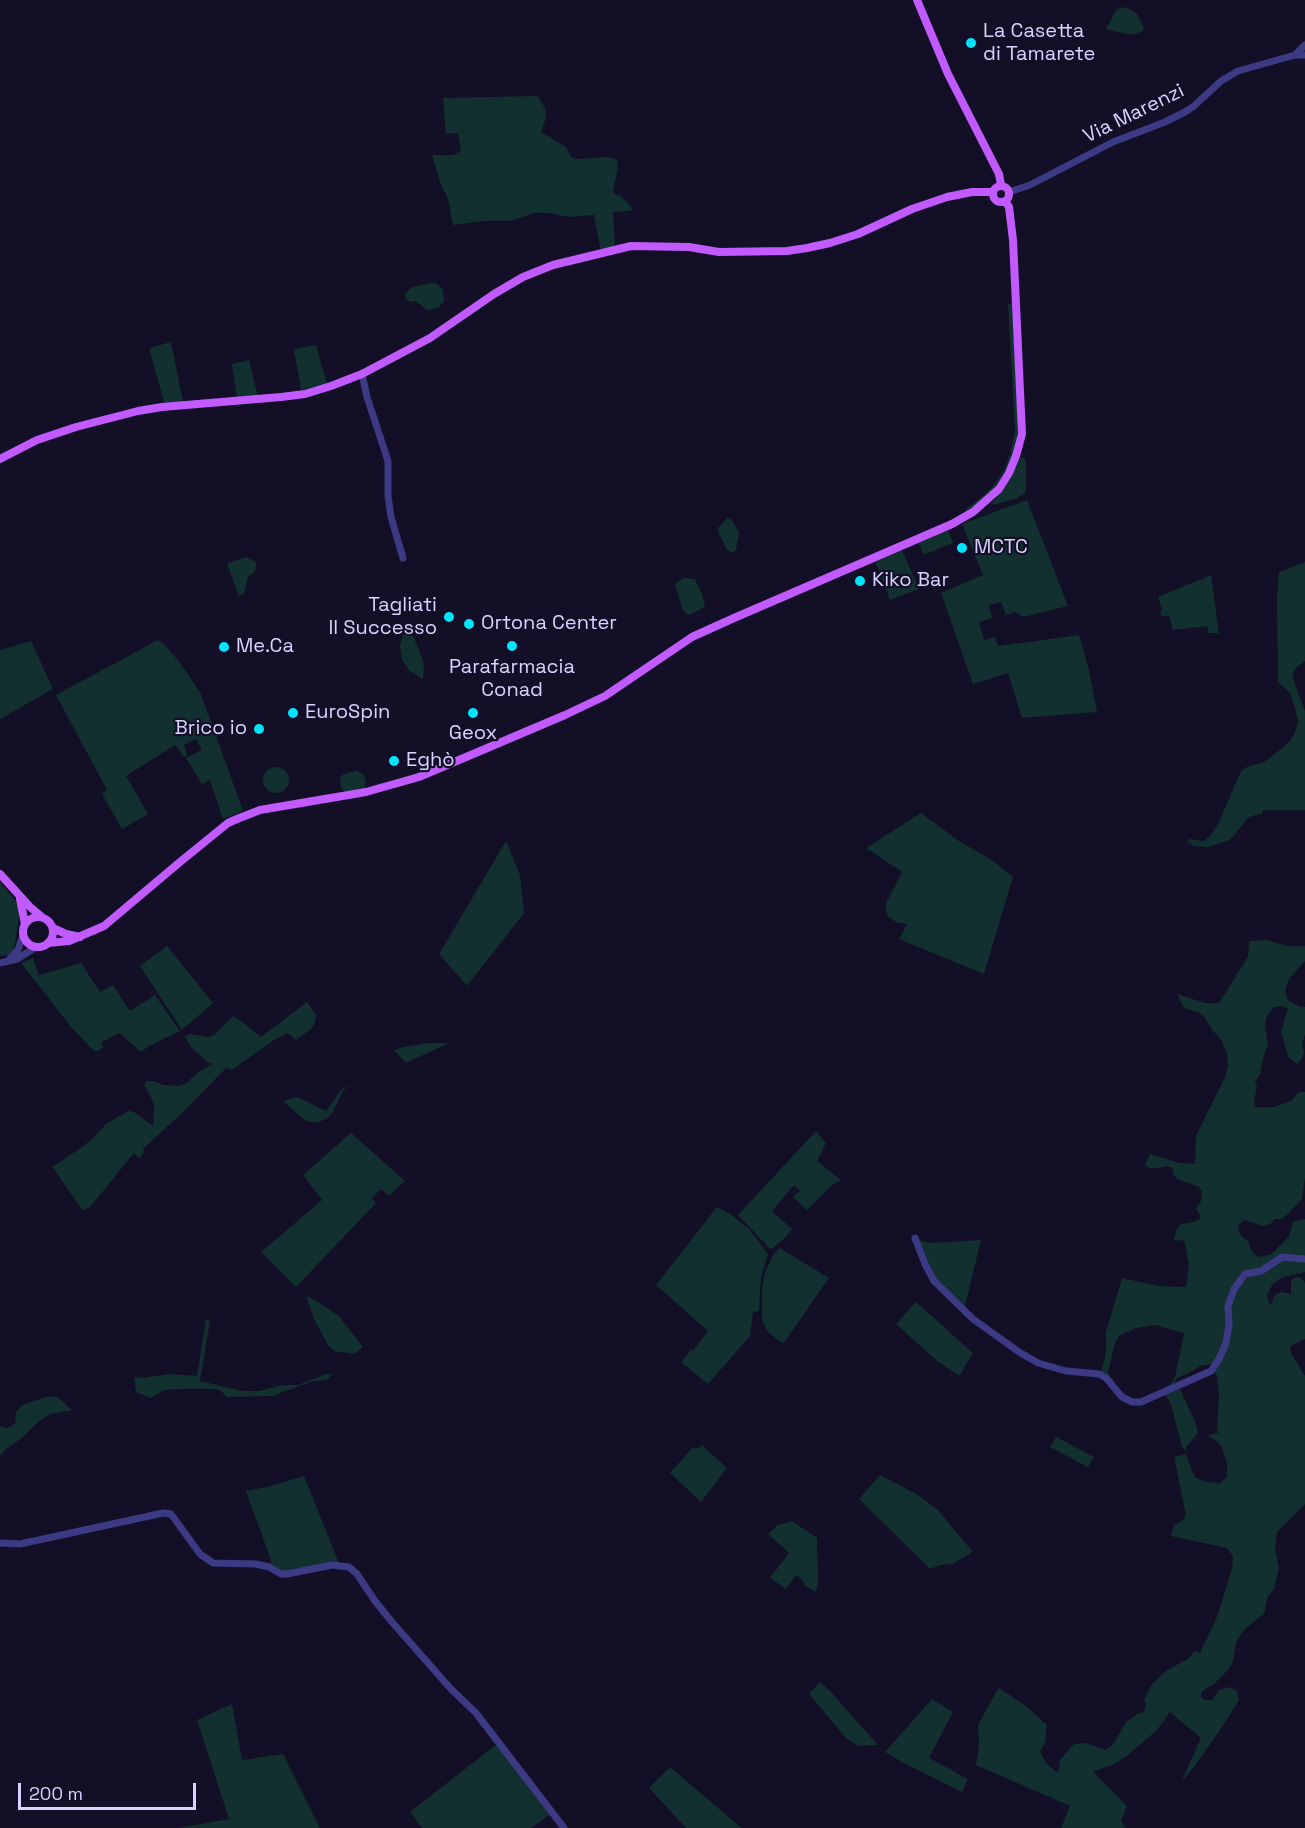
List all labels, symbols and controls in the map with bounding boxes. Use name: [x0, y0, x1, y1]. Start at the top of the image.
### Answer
place label: La Casetta di Tamarete: [983, 20, 1095, 67]
marker: La Casetta di Tamarete: [964, 36, 978, 50]
street label: Via Marenzi: [1080, 79, 1188, 149]
place label: MCTC: [974, 536, 1028, 560]
marker: MCTC: [955, 541, 969, 555]
place label: Kiko Bar: [872, 569, 949, 593]
marker: Kiko Bar: [853, 574, 867, 588]
place label: Tagliati Il Successo: [328, 594, 437, 641]
marker: Tagliati Il Successo: [442, 610, 456, 624]
place label: Ortona Center: [481, 612, 617, 636]
marker: Ortona Center: [462, 617, 476, 631]
place label: Me.Ca: [236, 635, 294, 659]
marker: Parafarmacia Conad: [505, 639, 519, 653]
marker: Me.Ca: [217, 640, 231, 654]
place label: Parafarmacia Conad: [449, 656, 575, 703]
place label: EuroSpin: [305, 701, 390, 725]
marker: EuroSpin: [286, 706, 300, 720]
marker: Geox: [466, 706, 480, 720]
place label: Brico io: [175, 717, 247, 741]
marker: Brico io: [252, 722, 266, 736]
place label: Geox: [449, 722, 497, 746]
place label: Eghò: [406, 749, 455, 773]
marker: Eghò: [387, 754, 401, 768]
scale bar: [21, 1771, 200, 1809]
text: 200 m: [29, 1782, 83, 1805]

